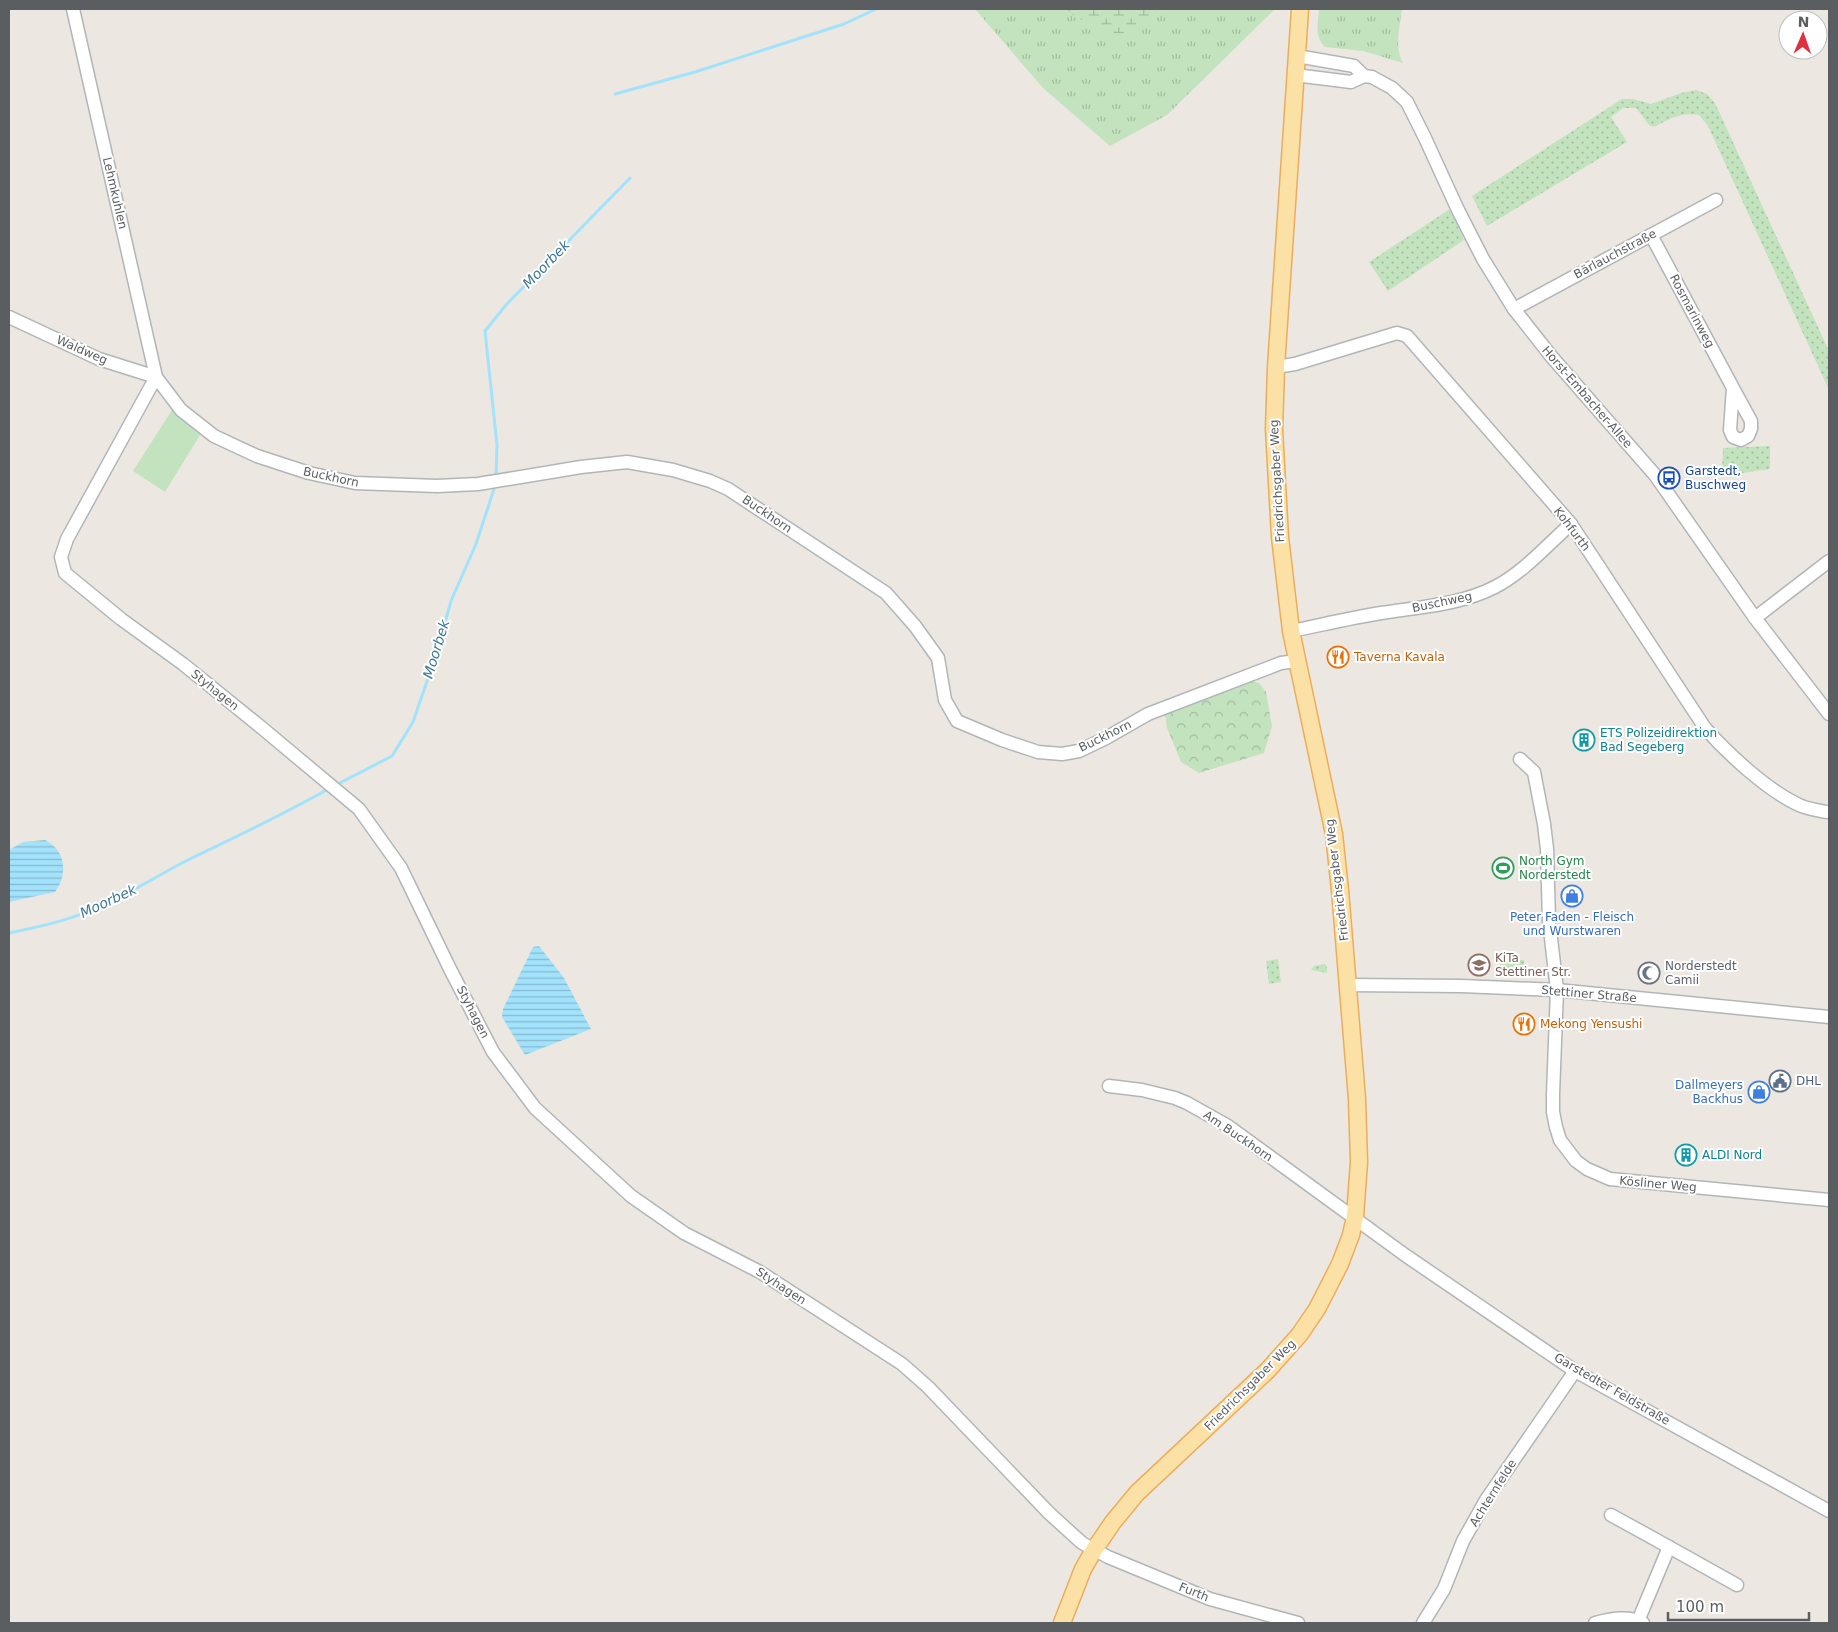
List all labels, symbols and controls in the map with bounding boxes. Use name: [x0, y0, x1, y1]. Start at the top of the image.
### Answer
north arrow: [1778, 10, 1828, 60]
text: N: [1797, 14, 1810, 30]
street label: Lehmkuhlen: [100, 156, 130, 230]
street label: Bärlauchstraße: [1571, 226, 1659, 282]
water label: Moorbek: [519, 236, 573, 291]
street label: Rosmarinweg: [1667, 272, 1717, 350]
street label: Waldweg: [54, 333, 110, 367]
street label: Horst-Embacher-Allee: [1539, 343, 1635, 451]
street label: Friedrichsgaber Weg: [1267, 419, 1287, 543]
street label: Buckhorn: [302, 464, 360, 490]
place label: Garstedt, Buschweg: [1685, 464, 1746, 492]
bus stop icon: Garstedt, Buschweg: [1657, 466, 1681, 490]
street label: Buckhorn: [740, 492, 794, 536]
street label: Kohfurth: [1551, 504, 1593, 554]
street label: Buschweg: [1411, 589, 1473, 615]
water label: Moorbek: [419, 617, 453, 680]
restaurant icon: Taverna Kavala: [1326, 645, 1350, 669]
place label: Taverna Kavala: [1353, 650, 1445, 664]
street label: Styhagen: [188, 667, 242, 713]
street label: Buckhorn: [1076, 717, 1134, 755]
place label: ETS Polizeidirektion Bad Segeberg: [1600, 726, 1717, 754]
building icon: ETS Polizeidirektion Bad Segeberg: [1572, 728, 1596, 752]
street label: Friedrichsgaber Weg: [1323, 818, 1351, 942]
place label: North Gym Norderstedt: [1519, 854, 1591, 882]
sports icon: North Gym Norderstedt: [1491, 856, 1515, 880]
water label: Moorbek: [77, 881, 140, 921]
shop icon: Peter Faden - Fleisch und Wurstwaren: [1560, 884, 1584, 908]
place label: Peter Faden - Fleisch und Wurstwaren: [1510, 910, 1634, 938]
place label: KiTa Stettiner Str.: [1495, 951, 1571, 979]
school or university icon: KiTa Stettiner Str.: [1467, 953, 1491, 977]
place label: Norderstedt Camii: [1665, 959, 1737, 987]
mosque icon: Norderstedt Camii: [1637, 961, 1661, 985]
street label: Styhagen: [454, 983, 492, 1041]
street label: Stettiner Straße: [1541, 983, 1637, 1005]
restaurant icon: Mekong Yensushi: [1512, 1012, 1536, 1036]
place label: Mekong Yensushi: [1540, 1017, 1642, 1031]
public building icon: DHL: [1768, 1069, 1792, 1093]
place label: DHL: [1796, 1074, 1821, 1088]
place label: Dallmeyers Backhus: [1675, 1078, 1743, 1106]
shop icon: Dallmeyers Backhus: [1747, 1080, 1771, 1104]
street label: Am Buckhorn: [1201, 1108, 1275, 1164]
building icon: ALDI Nord: [1674, 1143, 1698, 1167]
place label: ALDI Nord: [1702, 1148, 1762, 1162]
street label: Kösliner Weg: [1619, 1174, 1697, 1194]
street label: Styhagen: [753, 1265, 809, 1307]
street label: Friedrichsgaber Weg: [1202, 1337, 1298, 1433]
street label: Garstedter Feldstraße: [1552, 1350, 1672, 1428]
street label: Achternfelde: [1467, 1457, 1519, 1529]
street label: Furth: [1177, 1580, 1211, 1604]
scale bar: [1668, 1590, 1809, 1622]
text: 100 m: [1676, 1598, 1724, 1616]

